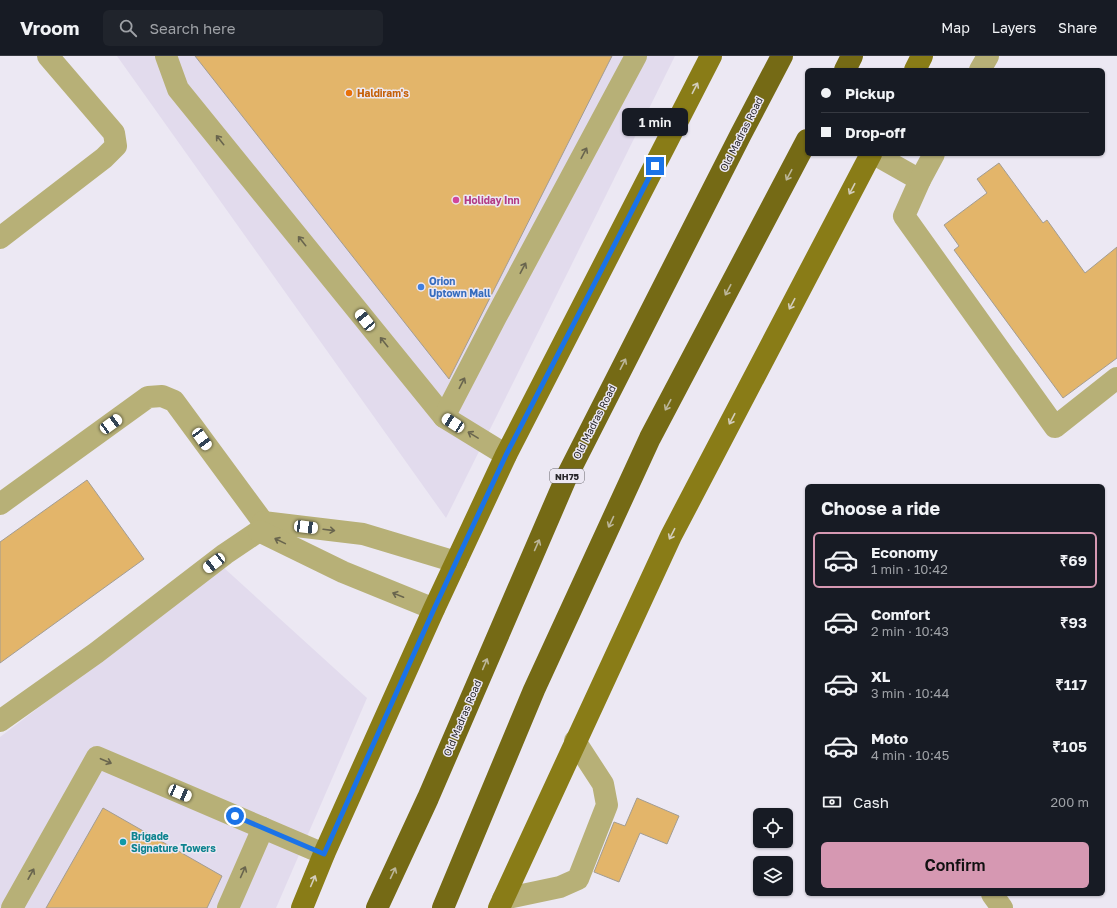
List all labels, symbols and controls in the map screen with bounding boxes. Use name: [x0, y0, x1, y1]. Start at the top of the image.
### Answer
search box: [103, 10, 383, 46]
text: Vroom: [20, 16, 79, 39]
icon: search: [117, 17, 139, 39]
text: Search here: [149, 19, 235, 37]
text: Map: [941, 19, 970, 36]
text: Layers: [992, 19, 1036, 36]
text: Share: [1058, 19, 1097, 36]
one-way arrow: [691, 82, 699, 94]
text: Pickup: [845, 84, 895, 102]
place label: Haldiram's: [357, 87, 409, 99]
marker: Haldiram's: [344, 88, 354, 98]
street label: Old Madras Road: [717, 95, 765, 173]
callout: 1 min: [622, 108, 688, 136]
text: 1 min: [639, 114, 671, 130]
text: Drop-off: [845, 123, 905, 141]
one-way arrow: [216, 135, 224, 146]
one-way arrow: [581, 147, 588, 159]
route end: [646, 157, 664, 175]
one-way arrow: [784, 169, 792, 181]
one-way arrow: [848, 182, 856, 194]
place label: Holiday Inn: [464, 194, 520, 206]
marker: Holiday Inn: [451, 195, 461, 205]
one-way arrow: [297, 236, 306, 247]
one-way arrow: [519, 262, 527, 274]
place label: Orion Uptown Mall: [429, 275, 491, 299]
marker: Orion Uptown Mall: [416, 282, 426, 292]
one-way arrow: [724, 284, 731, 296]
one-way arrow: [788, 297, 795, 309]
car: [353, 307, 377, 333]
one-way arrow: [379, 337, 388, 348]
one-way arrow: [620, 359, 628, 371]
one-way arrow: [459, 377, 466, 389]
street label: Old Madras Road: [570, 383, 618, 461]
one-way arrow: [663, 399, 671, 411]
car: [440, 411, 466, 435]
car: [98, 412, 124, 436]
one-way arrow: [728, 413, 735, 425]
car: [190, 426, 214, 452]
one-way arrow: [467, 431, 479, 439]
road number: NH75: [550, 469, 584, 483]
text: Choose a ride: [821, 497, 940, 519]
one-way arrow: [607, 516, 614, 528]
car: [293, 520, 319, 534]
one-way arrow: [322, 526, 335, 534]
one-way arrow: [668, 528, 675, 540]
one-way arrow: [274, 537, 286, 544]
one-way arrow: [534, 539, 541, 551]
icon: car: [823, 542, 859, 578]
text: Economy: [871, 543, 938, 561]
car: [201, 551, 227, 575]
text: ₹69: [1060, 551, 1087, 569]
text: 1 min · 10:42: [871, 561, 948, 577]
one-way arrow: [393, 590, 405, 598]
icon: car: [823, 604, 859, 640]
text: Comfort: [871, 605, 930, 623]
text: ₹93: [1060, 613, 1087, 631]
text: 2 min · 10:43: [871, 623, 949, 639]
one-way arrow: [482, 658, 489, 670]
icon: car: [823, 666, 859, 702]
text: XL: [871, 667, 890, 685]
text: ₹117: [1055, 675, 1087, 693]
street label: Old Madras Road: [441, 678, 483, 758]
text: 3 min · 10:44: [871, 685, 949, 701]
icon: car: [823, 728, 859, 764]
text: Moto: [871, 729, 908, 747]
text: ₹105: [1052, 737, 1087, 755]
text: 4 min · 10:45: [871, 747, 949, 763]
one-way arrow: [100, 758, 112, 765]
car: [167, 783, 193, 803]
icon: cash: [821, 791, 843, 813]
text: Cash: [853, 793, 889, 811]
text: 200 m: [1051, 794, 1089, 810]
route start: [226, 807, 244, 825]
map controls: [753, 808, 793, 896]
button: locate: [753, 808, 793, 848]
place label: Brigade Signature Towers: [131, 830, 216, 854]
marker: Brigade Signature Towers: [118, 837, 128, 847]
button: Confirm: [821, 842, 1089, 888]
button: layers: [753, 856, 793, 896]
one-way arrow: [240, 867, 248, 879]
one-way arrow: [390, 867, 397, 879]
one-way arrow: [28, 868, 36, 880]
one-way arrow: [310, 876, 317, 888]

